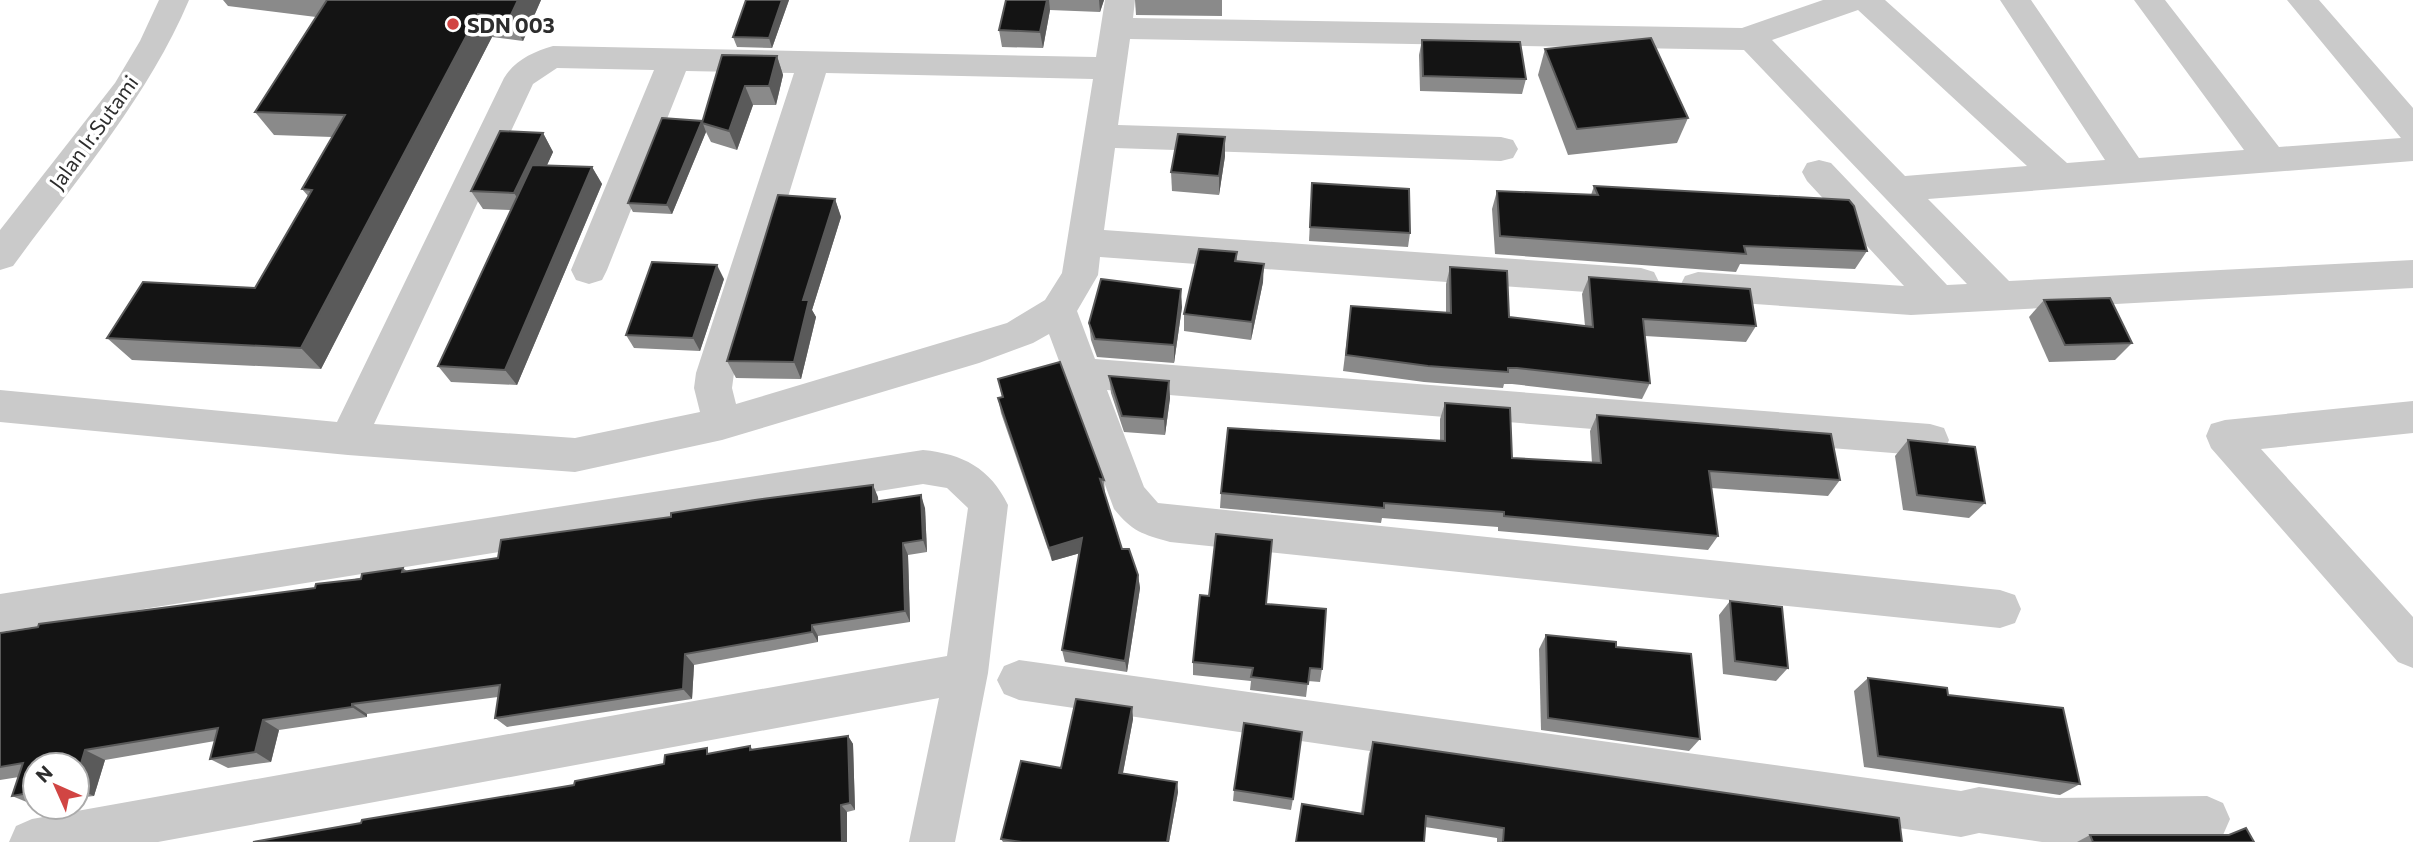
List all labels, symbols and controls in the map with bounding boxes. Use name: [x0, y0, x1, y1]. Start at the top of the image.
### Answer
place label: SDN 003: [467, 12, 555, 37]
marker: SDN 003: [445, 16, 461, 32]
street label: Jalan Ir.Sutami: [43, 70, 143, 194]
north arrow: [21, 751, 91, 821]
text: N: [30, 760, 57, 787]

